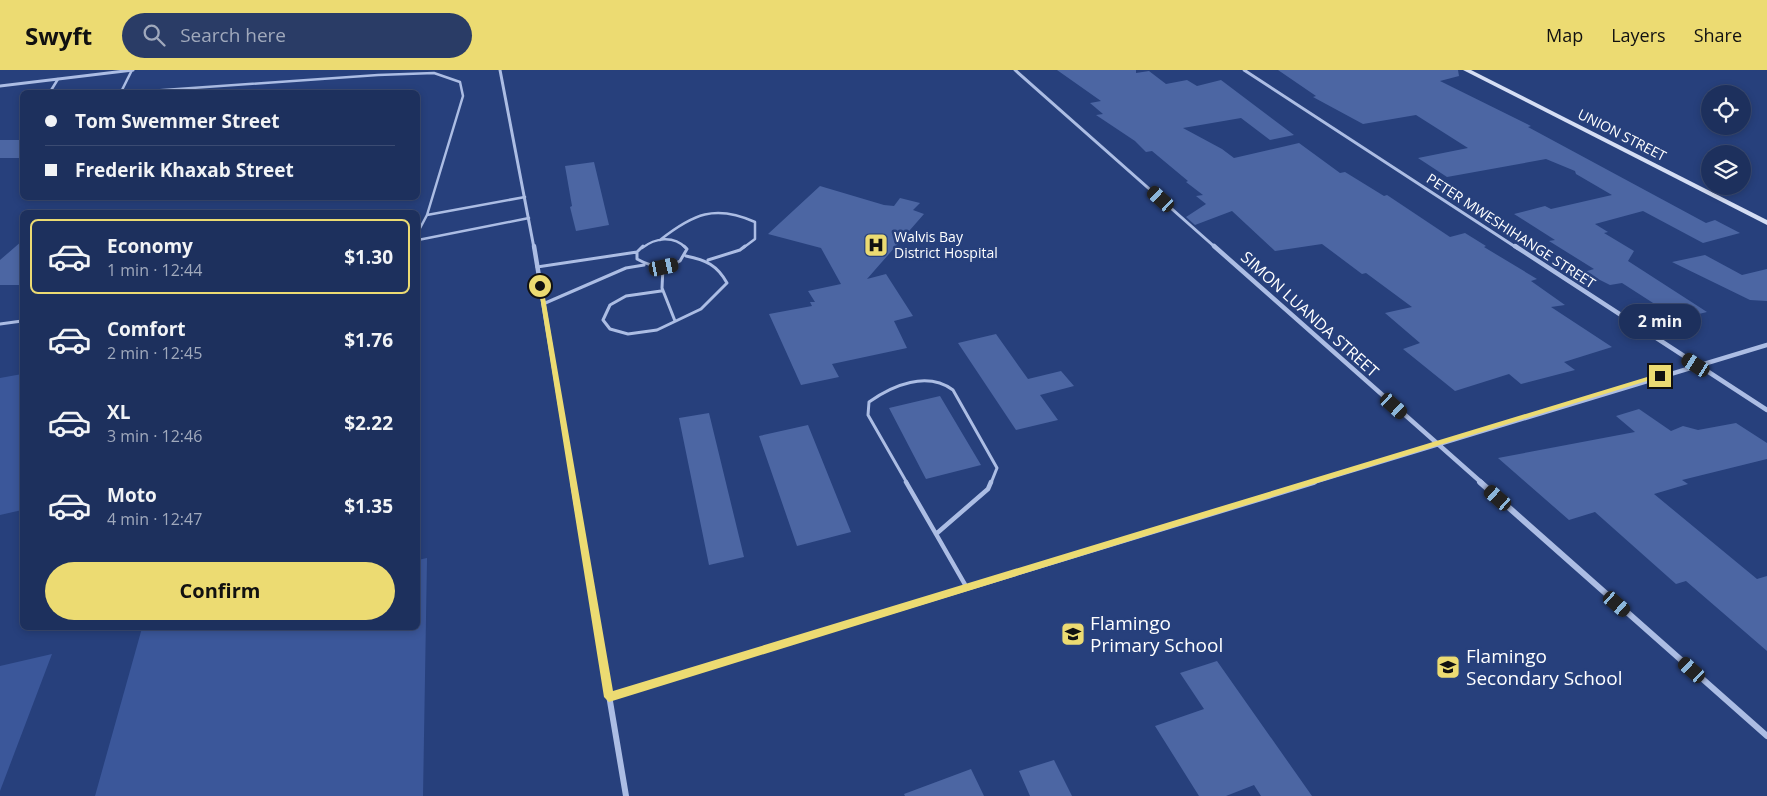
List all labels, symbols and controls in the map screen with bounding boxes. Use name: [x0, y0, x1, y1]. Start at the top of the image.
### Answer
search box: [122, 13, 472, 58]
text: Swyft: [25, 19, 92, 52]
icon: search: [140, 21, 168, 49]
text: Search here: [180, 22, 286, 48]
text: Map: [1546, 23, 1583, 47]
text: Layers: [1611, 23, 1666, 47]
text: Share: [1694, 23, 1742, 47]
map controls: [1701, 85, 1751, 195]
button: locate: [1701, 85, 1751, 135]
street label: UNION STREET: [1575, 104, 1670, 165]
text: Tom Swemmer Street: [75, 108, 279, 134]
button: layers: [1701, 145, 1751, 195]
text: Frederik Khaxab Street: [75, 157, 294, 183]
street label: PETER MWESHIHANGE STREET: [1423, 169, 1600, 293]
car: [1144, 183, 1177, 215]
place label: Walvis Bay District Hospital: [894, 227, 998, 262]
hospital icon: Walvis Bay District Hospital: [863, 232, 889, 258]
text: Economy: [107, 233, 193, 259]
icon: car: [47, 234, 92, 279]
text: $1.30: [344, 244, 393, 270]
street label: SIMON LUANDA STREET: [1236, 246, 1384, 382]
car: [647, 257, 680, 277]
text: 1 min · 12:44: [107, 259, 202, 281]
route start: [529, 275, 551, 297]
callout: 2 min: [1619, 304, 1701, 338]
text: 2 min: [1638, 310, 1682, 332]
text: Comfort: [107, 316, 186, 342]
icon: car: [47, 317, 92, 362]
text: $1.76: [344, 327, 393, 353]
text: 2 min · 12:45: [107, 342, 202, 364]
car: [1679, 351, 1712, 379]
route end: [1649, 365, 1671, 387]
car: [1377, 390, 1410, 422]
text: XL: [107, 399, 130, 425]
icon: car: [47, 400, 92, 445]
text: $2.22: [344, 410, 393, 436]
text: 3 min · 12:46: [107, 425, 202, 447]
text: Moto: [107, 482, 157, 508]
car: [1481, 482, 1514, 514]
icon: car: [47, 483, 92, 528]
text: $1.35: [344, 493, 393, 519]
text: 4 min · 12:47: [107, 508, 202, 530]
button: Confirm: [45, 562, 395, 620]
car: [1600, 588, 1633, 620]
place label: Flamingo Primary School: [1090, 610, 1223, 658]
school or university icon: Flamingo Primary School: [1060, 621, 1086, 647]
place label: Flamingo Secondary School: [1466, 643, 1623, 691]
school or university icon: Flamingo Secondary School: [1435, 654, 1461, 680]
car: [1675, 654, 1708, 686]

